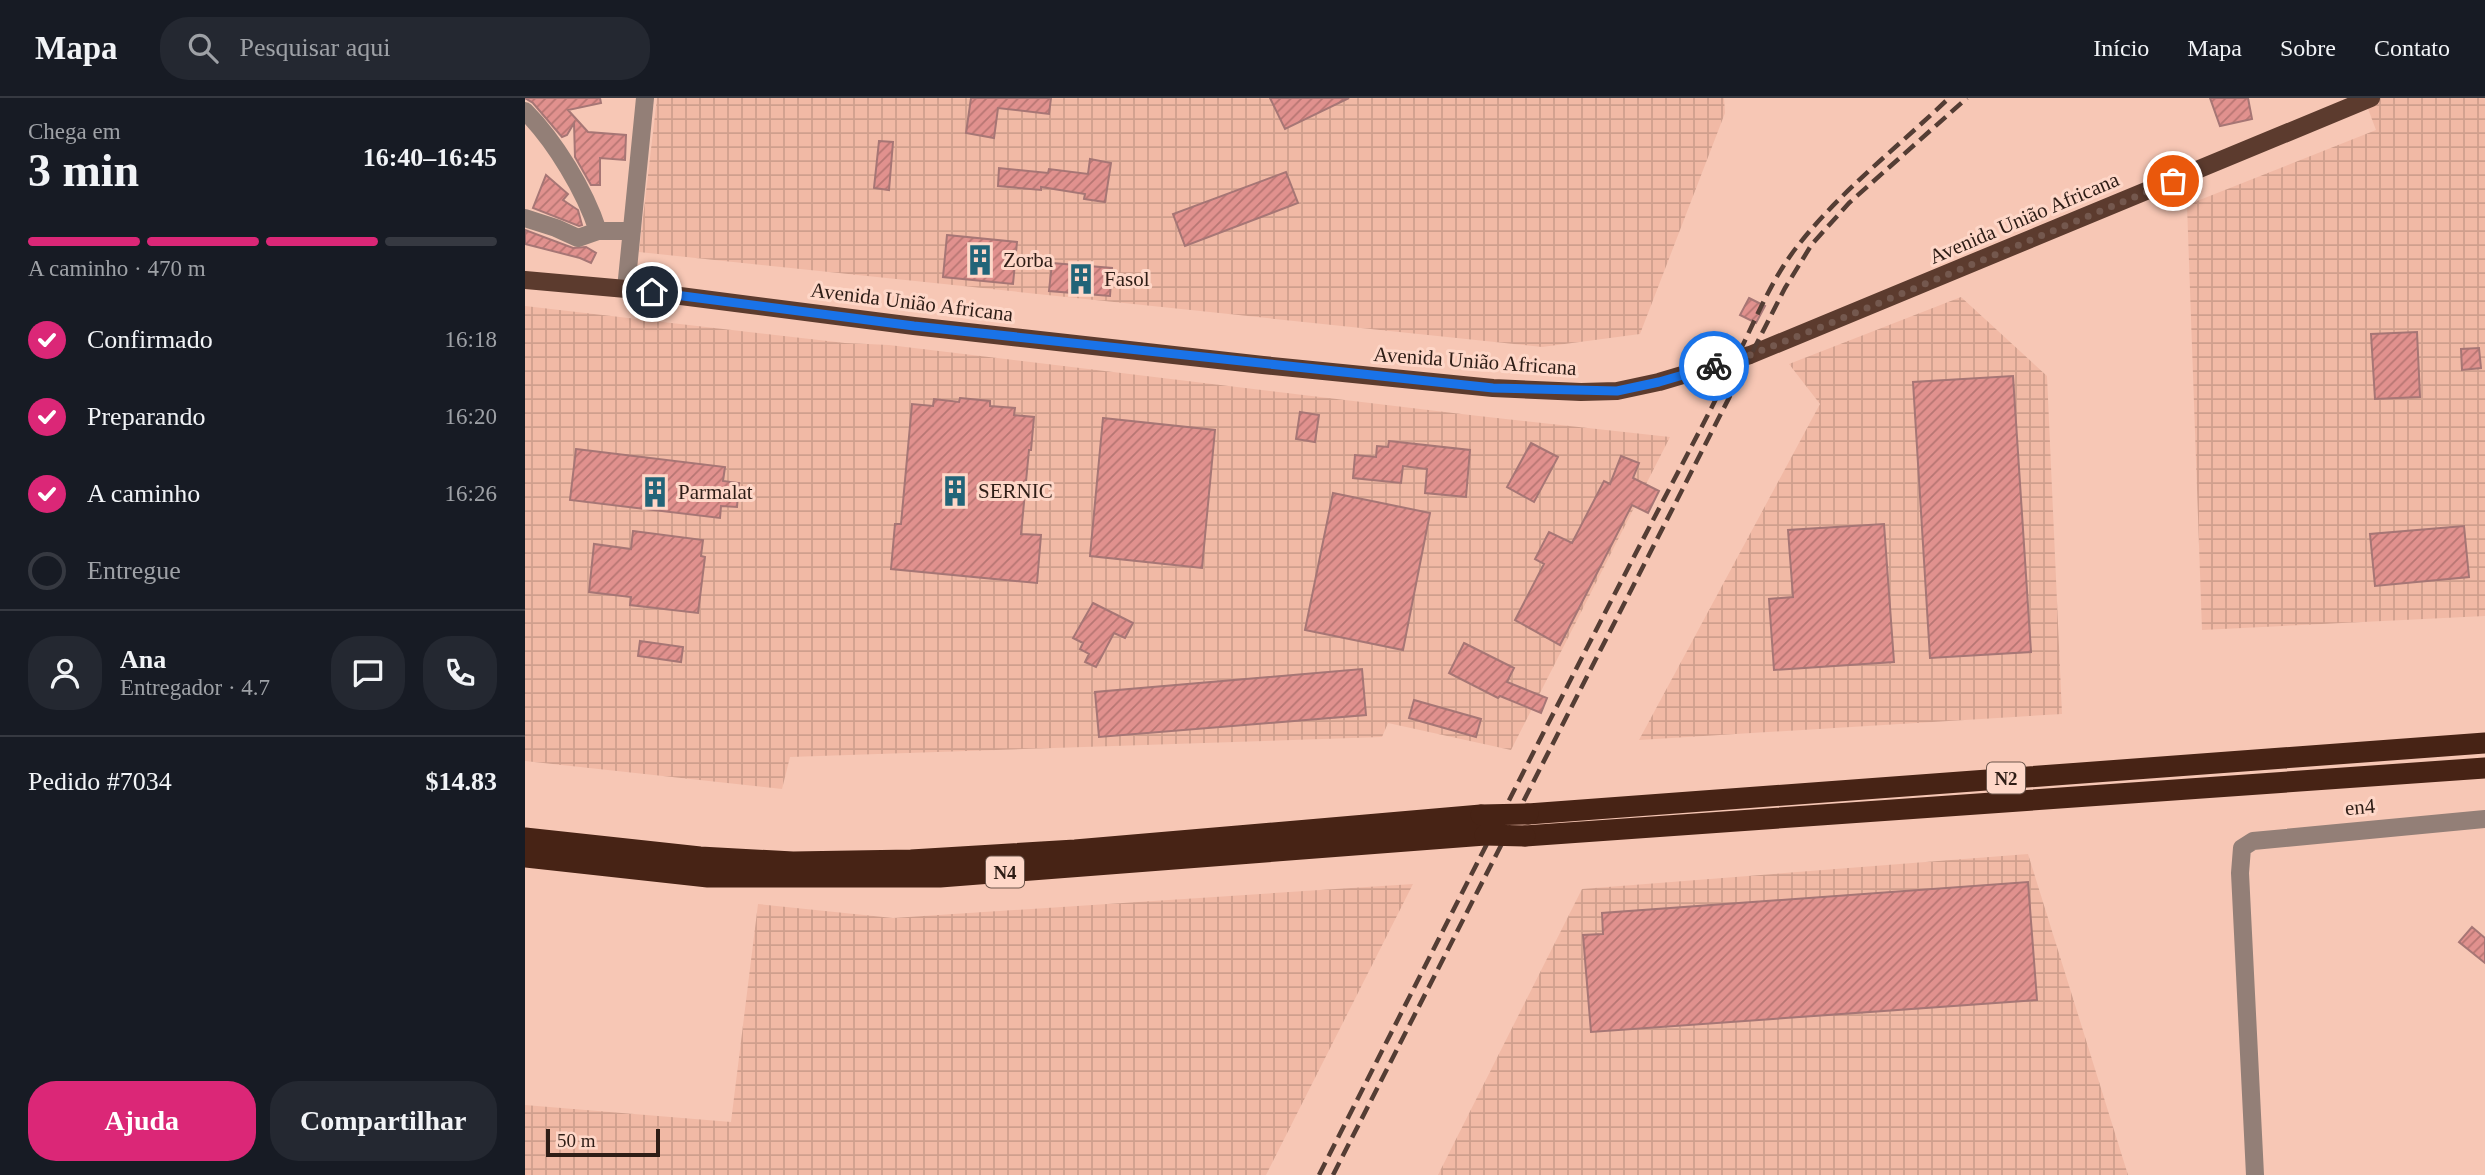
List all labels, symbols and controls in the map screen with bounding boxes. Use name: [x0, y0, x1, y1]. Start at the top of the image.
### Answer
search box: [160, 17, 650, 80]
icon: search: [184, 29, 222, 67]
text: Mapa: [35, 30, 118, 66]
text: Pesquisar aqui: [240, 33, 390, 62]
text: Início: [2093, 35, 2149, 61]
text: Mapa: [2187, 35, 2242, 61]
text: Sobre: [2280, 35, 2336, 61]
text: Contato: [2374, 35, 2450, 61]
text: Chega em: [28, 119, 121, 144]
text: 16:40–16:45: [363, 143, 497, 172]
text: 3 min: [28, 145, 139, 196]
pin: [2143, 151, 2203, 211]
icon: bag: [2154, 162, 2192, 200]
street label: Avenida União Africana: [1926, 167, 2123, 269]
building icon: Zorba: [963, 243, 997, 277]
place label: Zorba: [1003, 248, 1054, 272]
text: A caminho · 470 m: [28, 256, 206, 281]
pin: [622, 262, 682, 322]
building icon: Fasol: [1064, 262, 1098, 296]
place label: Fasol: [1104, 267, 1150, 291]
icon: home: [633, 273, 671, 311]
street label: Avenida União Africana: [809, 278, 1015, 326]
icon: check: [28, 321, 66, 359]
text: Confirmado: [87, 325, 213, 354]
text: 16:18: [445, 327, 497, 352]
courier: [1679, 331, 1749, 401]
street label: Avenida União Africana: [1373, 342, 1578, 380]
icon: bike: [1695, 347, 1733, 385]
icon: check: [28, 398, 66, 436]
text: Preparando: [87, 402, 205, 431]
text: 16:20: [445, 404, 497, 429]
building icon: SERNIC: [938, 474, 972, 508]
icon: check: [28, 475, 66, 513]
building icon: Parmalat: [638, 475, 672, 509]
text: A caminho: [87, 479, 200, 508]
place label: SERNIC: [978, 479, 1053, 503]
place label: Parmalat: [678, 480, 753, 504]
text: 16:26: [445, 481, 497, 506]
text: Entregue: [87, 556, 181, 585]
button: person: [28, 636, 102, 710]
button: chat: [331, 636, 405, 710]
button: phone: [423, 636, 497, 710]
text: Ana: [120, 645, 166, 674]
text: Entregador · 4.7: [120, 675, 270, 700]
road number: N2: [1987, 762, 2025, 793]
text: Pedido #7034: [28, 767, 172, 796]
text: $14.83: [426, 767, 497, 796]
street label: en4: [2344, 794, 2377, 820]
road number: N4: [986, 856, 1024, 888]
button: Ajuda: [28, 1081, 256, 1161]
button: Compartilhar: [270, 1081, 497, 1161]
scale bar: [546, 1126, 660, 1158]
text: 50 m: [557, 1130, 596, 1151]

